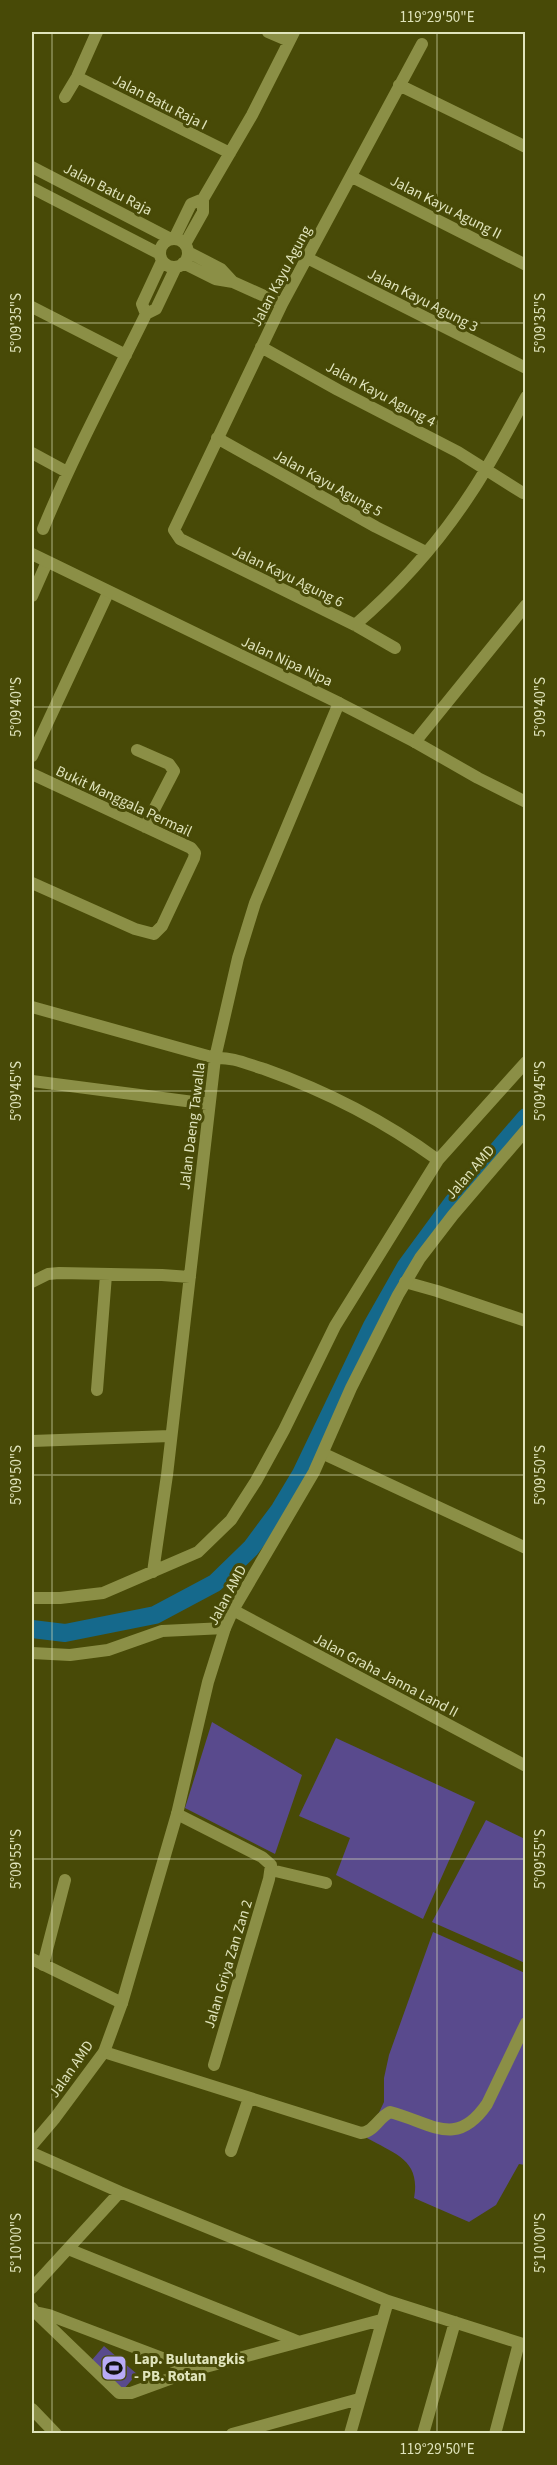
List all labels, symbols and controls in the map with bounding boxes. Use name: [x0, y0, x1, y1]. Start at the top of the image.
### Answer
text: 119°29'50"E: [399, 7, 475, 28]
street label: Jalan Batu Raja I: [109, 69, 211, 135]
street label: Jalan Batu Raja: [60, 158, 156, 221]
street label: Jalan Kayu Agung II: [387, 170, 505, 245]
street label: Jalan Kayu Agung: [246, 222, 317, 330]
street label: Jalan Kayu Agung 3: [364, 263, 482, 337]
text: 5°09'35"S: [6, 293, 27, 353]
text: 5°09'35"S: [530, 293, 551, 353]
street label: Jalan Kayu Agung 4: [322, 357, 440, 433]
street label: Jalan Kayu Agung 5: [269, 445, 386, 522]
street label: Jalan Kayu Agung 6: [228, 540, 347, 613]
street label: Jalan Nipa Nipa: [238, 631, 336, 692]
text: 5°09'40"S: [6, 677, 27, 737]
text: 5°09'40"S: [530, 677, 551, 737]
street label: Bukit Manggala Permail: [52, 761, 195, 842]
text: 5°09'45"S: [6, 1061, 27, 1121]
street label: Jalan Daeng Tawalla: [174, 1061, 211, 1191]
text: 5°09'45"S: [530, 1061, 551, 1121]
street label: Jalan AMD: [441, 1141, 500, 1204]
text: 5°09'50"S: [6, 1445, 27, 1505]
text: 5°09'50"S: [530, 1445, 551, 1505]
street label: Jalan AMD: [203, 1561, 252, 1629]
street label: Jalan Graha Janna Land II: [309, 1628, 462, 1723]
text: 5°09'55"S: [6, 1829, 27, 1889]
text: 5°09'55"S: [530, 1829, 551, 1889]
street label: Jalan Griya Zan Zan 2: [199, 1897, 258, 2031]
street label: Jalan AMD: [44, 2036, 99, 2102]
text: 5°10'00"S: [6, 2213, 27, 2273]
text: 5°10'00"S: [530, 2213, 551, 2273]
place label: Lap. Bulutangkis - PB. Rotan: [134, 2349, 245, 2387]
sports icon: Lap. Bulutangkis - PB. Rotan: [99, 2353, 129, 2383]
text: 119°29'50"E: [399, 2439, 475, 2460]

